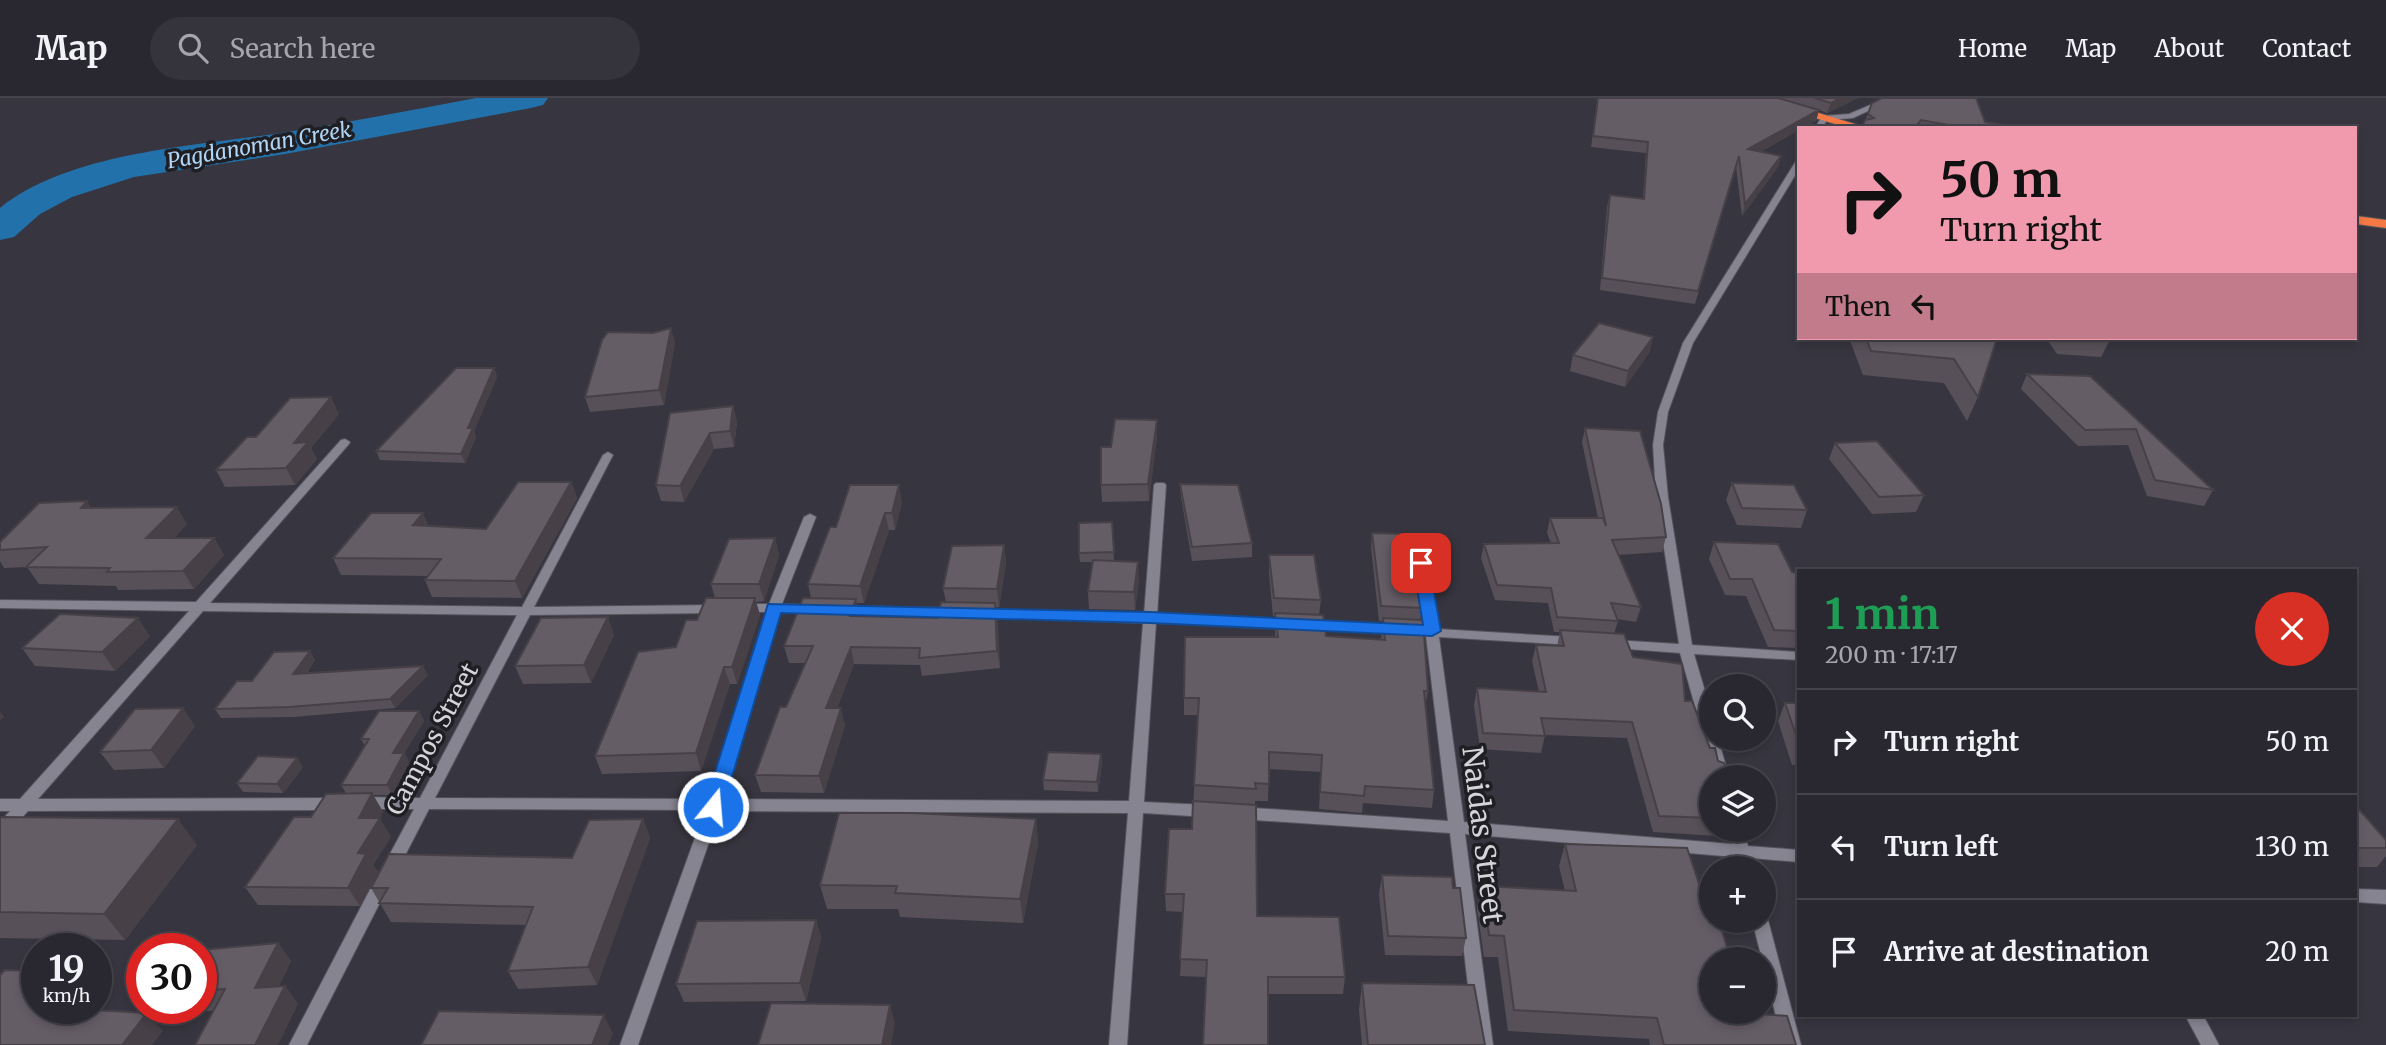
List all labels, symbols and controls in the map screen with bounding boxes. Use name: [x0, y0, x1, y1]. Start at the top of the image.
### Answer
search box: [150, 17, 640, 80]
text: Map: [35, 28, 108, 69]
icon: search: [174, 29, 212, 67]
text: Search here: [230, 32, 375, 65]
text: Home: [1958, 33, 2027, 64]
text: Map: [2065, 33, 2116, 64]
text: About: [2154, 33, 2224, 64]
text: Contact: [2262, 33, 2351, 64]
water label: Pagdanoman Creek: [165, 115, 354, 174]
text: 50 m: [1940, 149, 2061, 210]
icon: right: [1825, 154, 1916, 245]
text: Turn right: [1940, 210, 2102, 250]
icon: left: [1905, 287, 1943, 325]
text: Then: [1825, 290, 1891, 323]
pin: [1391, 533, 1451, 593]
icon: arrive: [1402, 544, 1440, 582]
text: 1 min: [1825, 588, 1939, 640]
button: close: [2255, 592, 2329, 666]
text: 200 m · 17:17: [1825, 640, 1958, 669]
street label: Campos Street: [379, 657, 485, 820]
map controls: [1699, 674, 1776, 1024]
button: search: [1699, 674, 1776, 751]
icon: right: [1825, 723, 1863, 761]
text: Turn right: [1884, 725, 2019, 758]
text: 50 m: [2265, 725, 2329, 758]
street label: Naidas Street: [1454, 744, 1512, 926]
button: layers: [1699, 765, 1776, 842]
position arrow: [676, 770, 750, 844]
icon: left: [1825, 828, 1863, 866]
text: Turn left: [1884, 830, 1998, 863]
text: 130 m: [2255, 830, 2329, 863]
button: +: [1699, 856, 1776, 933]
speed limit sign: 30: [126, 933, 217, 1024]
icon: arrive: [1825, 933, 1863, 971]
text: Arrive at destination: [1884, 935, 2149, 968]
text: 20 m: [2265, 935, 2329, 968]
text: 19: [48, 947, 85, 991]
button: −: [1699, 947, 1776, 1024]
text: km/h: [43, 984, 90, 1007]

